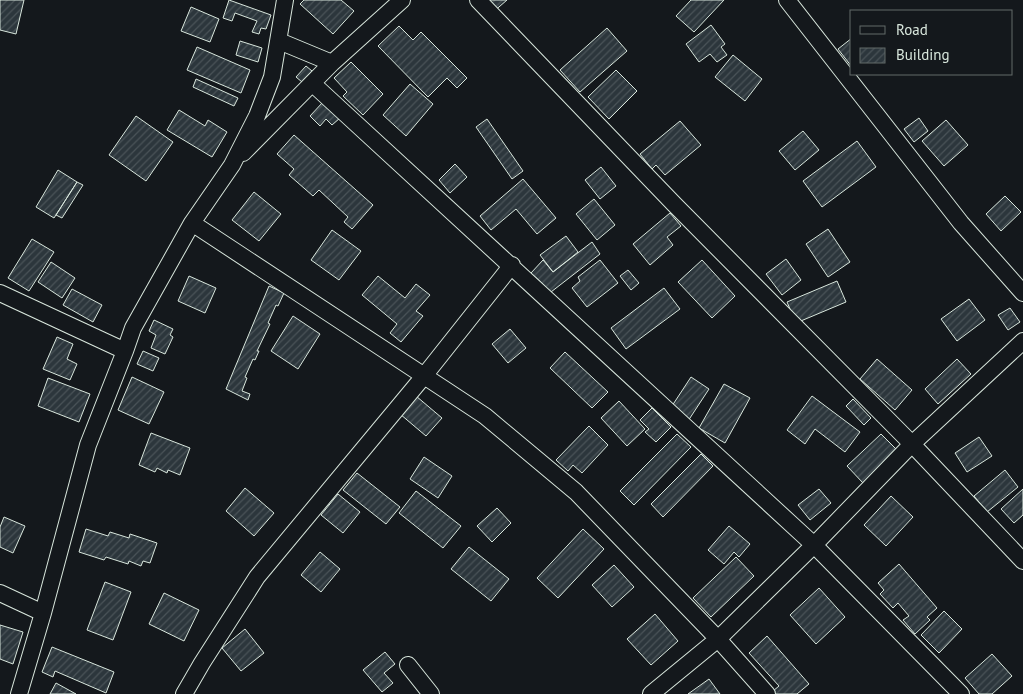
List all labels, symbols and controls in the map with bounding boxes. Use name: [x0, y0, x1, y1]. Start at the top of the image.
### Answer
legend: [850, 10, 1013, 75]
text: Road: [896, 20, 928, 39]
text: Building: [896, 45, 950, 64]

